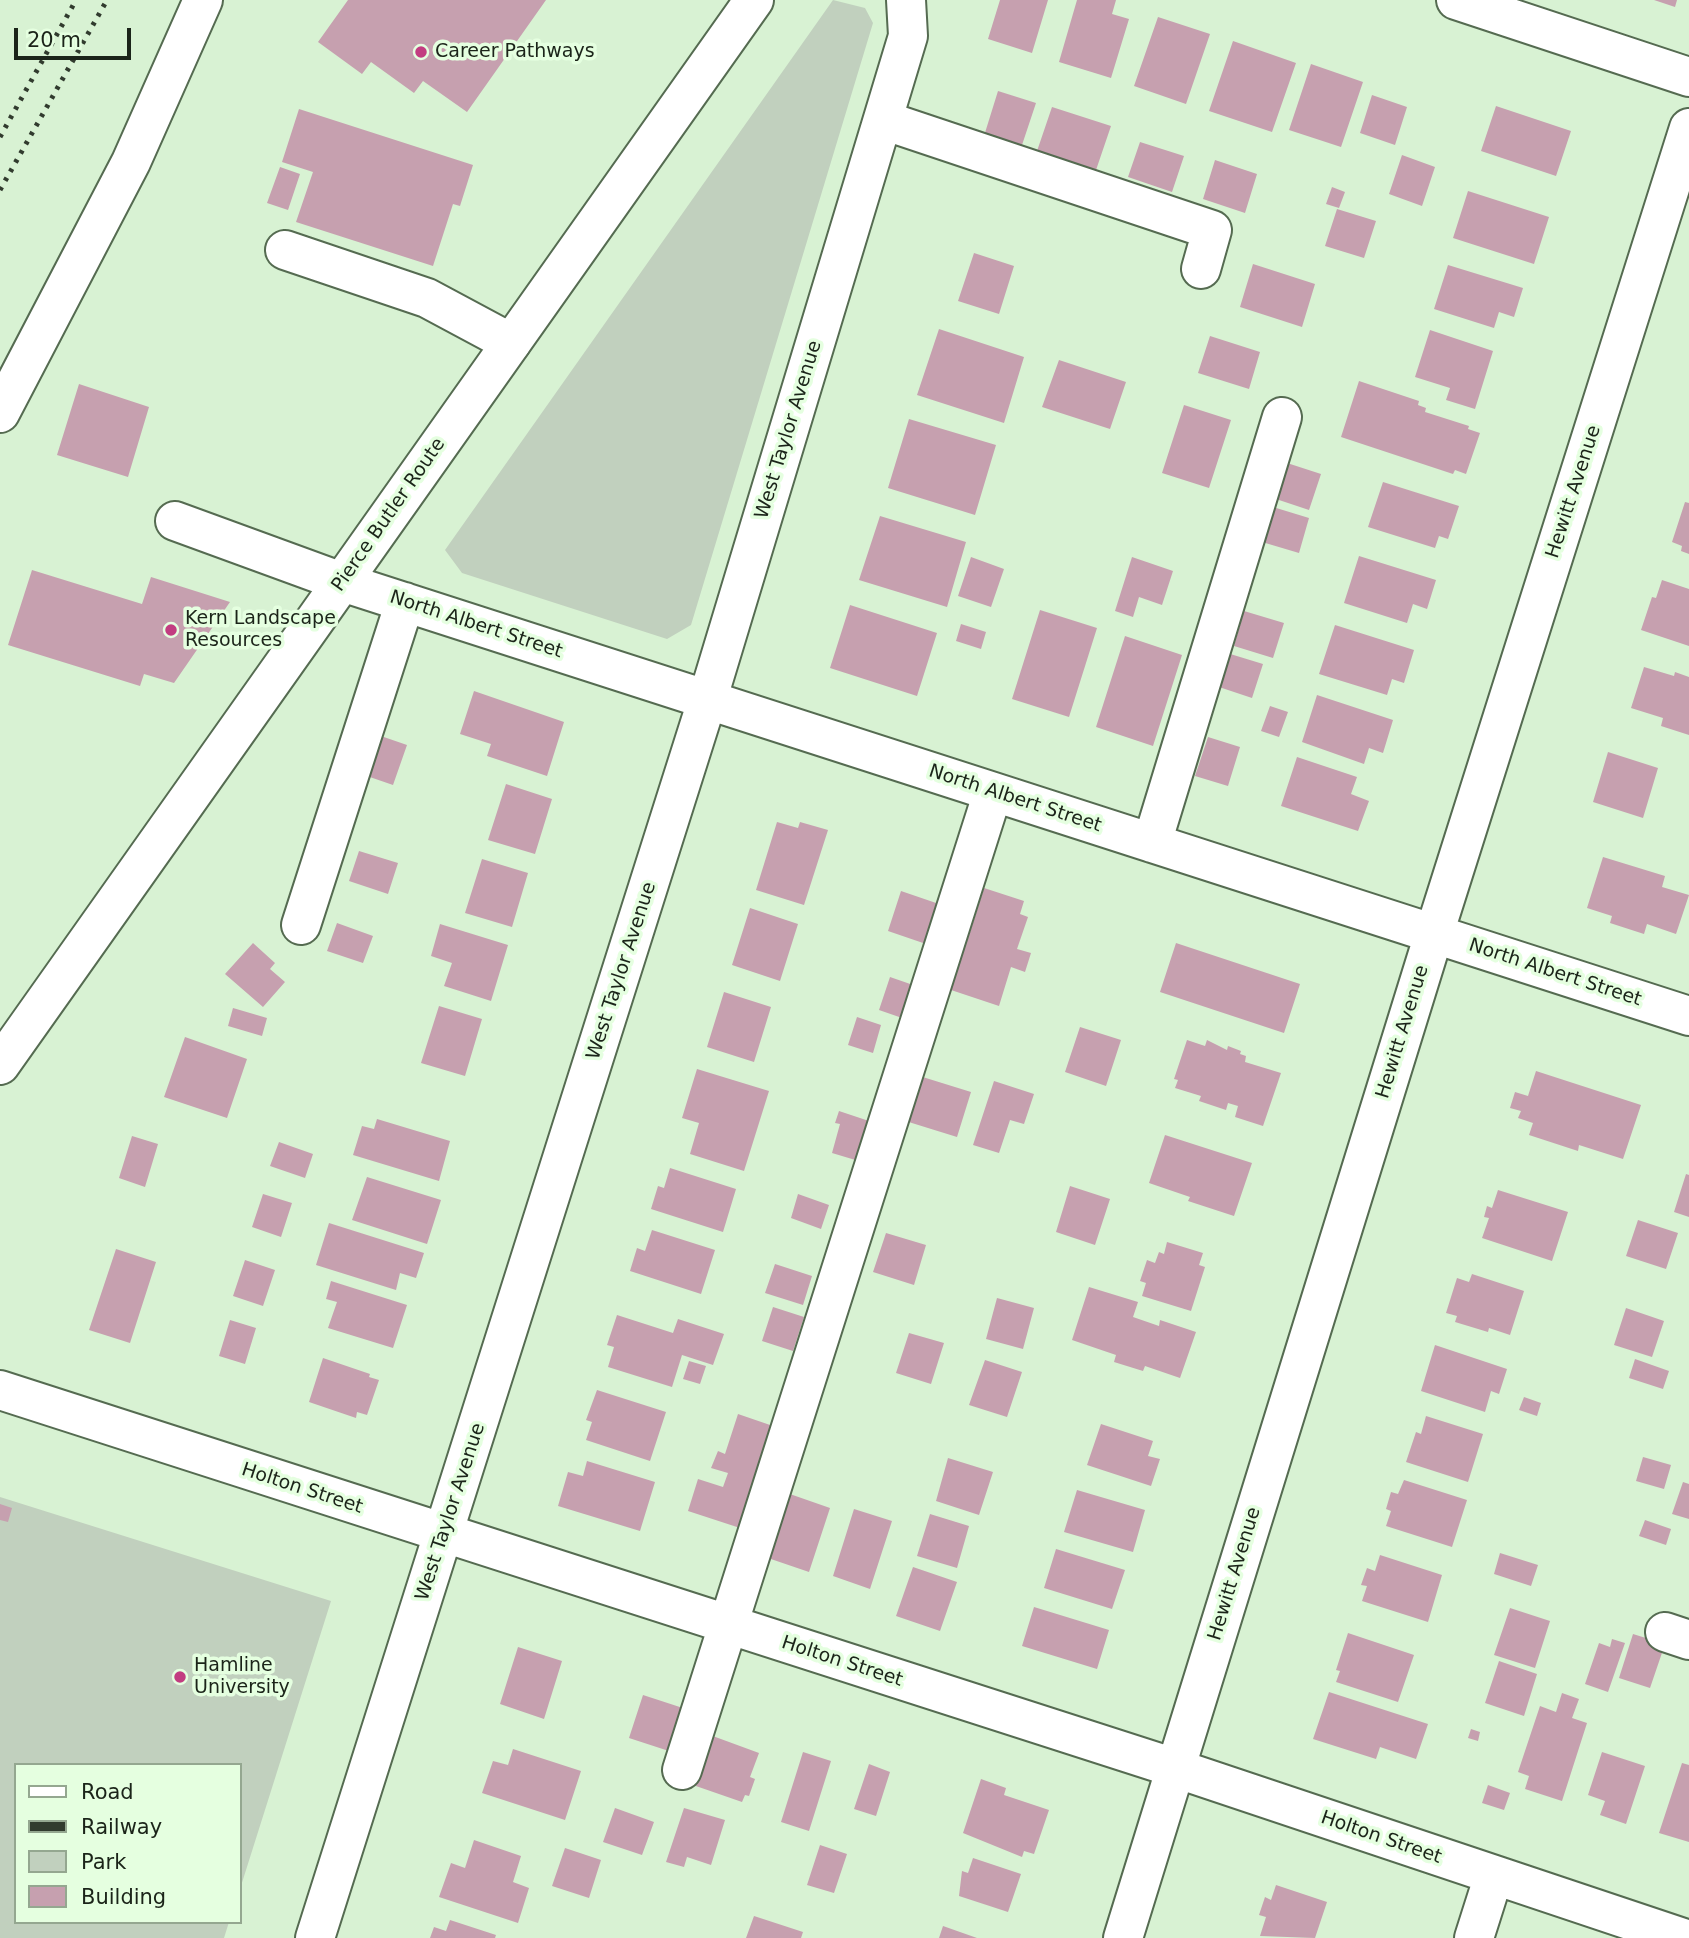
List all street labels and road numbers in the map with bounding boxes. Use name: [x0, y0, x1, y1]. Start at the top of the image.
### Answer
street label: West Taylor Avenue: [751, 338, 827, 522]
street label: Hewitt Avenue: [1542, 423, 1606, 561]
street label: Pierce Butler Route: [327, 434, 451, 596]
street label: North Albert Street: [387, 586, 565, 664]
street label: North Albert Street: [926, 760, 1104, 838]
street label: West Taylor Avenue: [583, 879, 661, 1063]
street label: North Albert Street: [1466, 934, 1644, 1012]
street label: Hewitt Avenue: [1372, 963, 1434, 1101]
street label: West Taylor Avenue: [412, 1420, 490, 1604]
street label: Holton Street: [239, 1459, 365, 1519]
street label: Hewitt Avenue: [1204, 1505, 1266, 1643]
street label: Holton Street: [779, 1632, 905, 1692]
street label: Holton Street: [1318, 1807, 1444, 1869]

